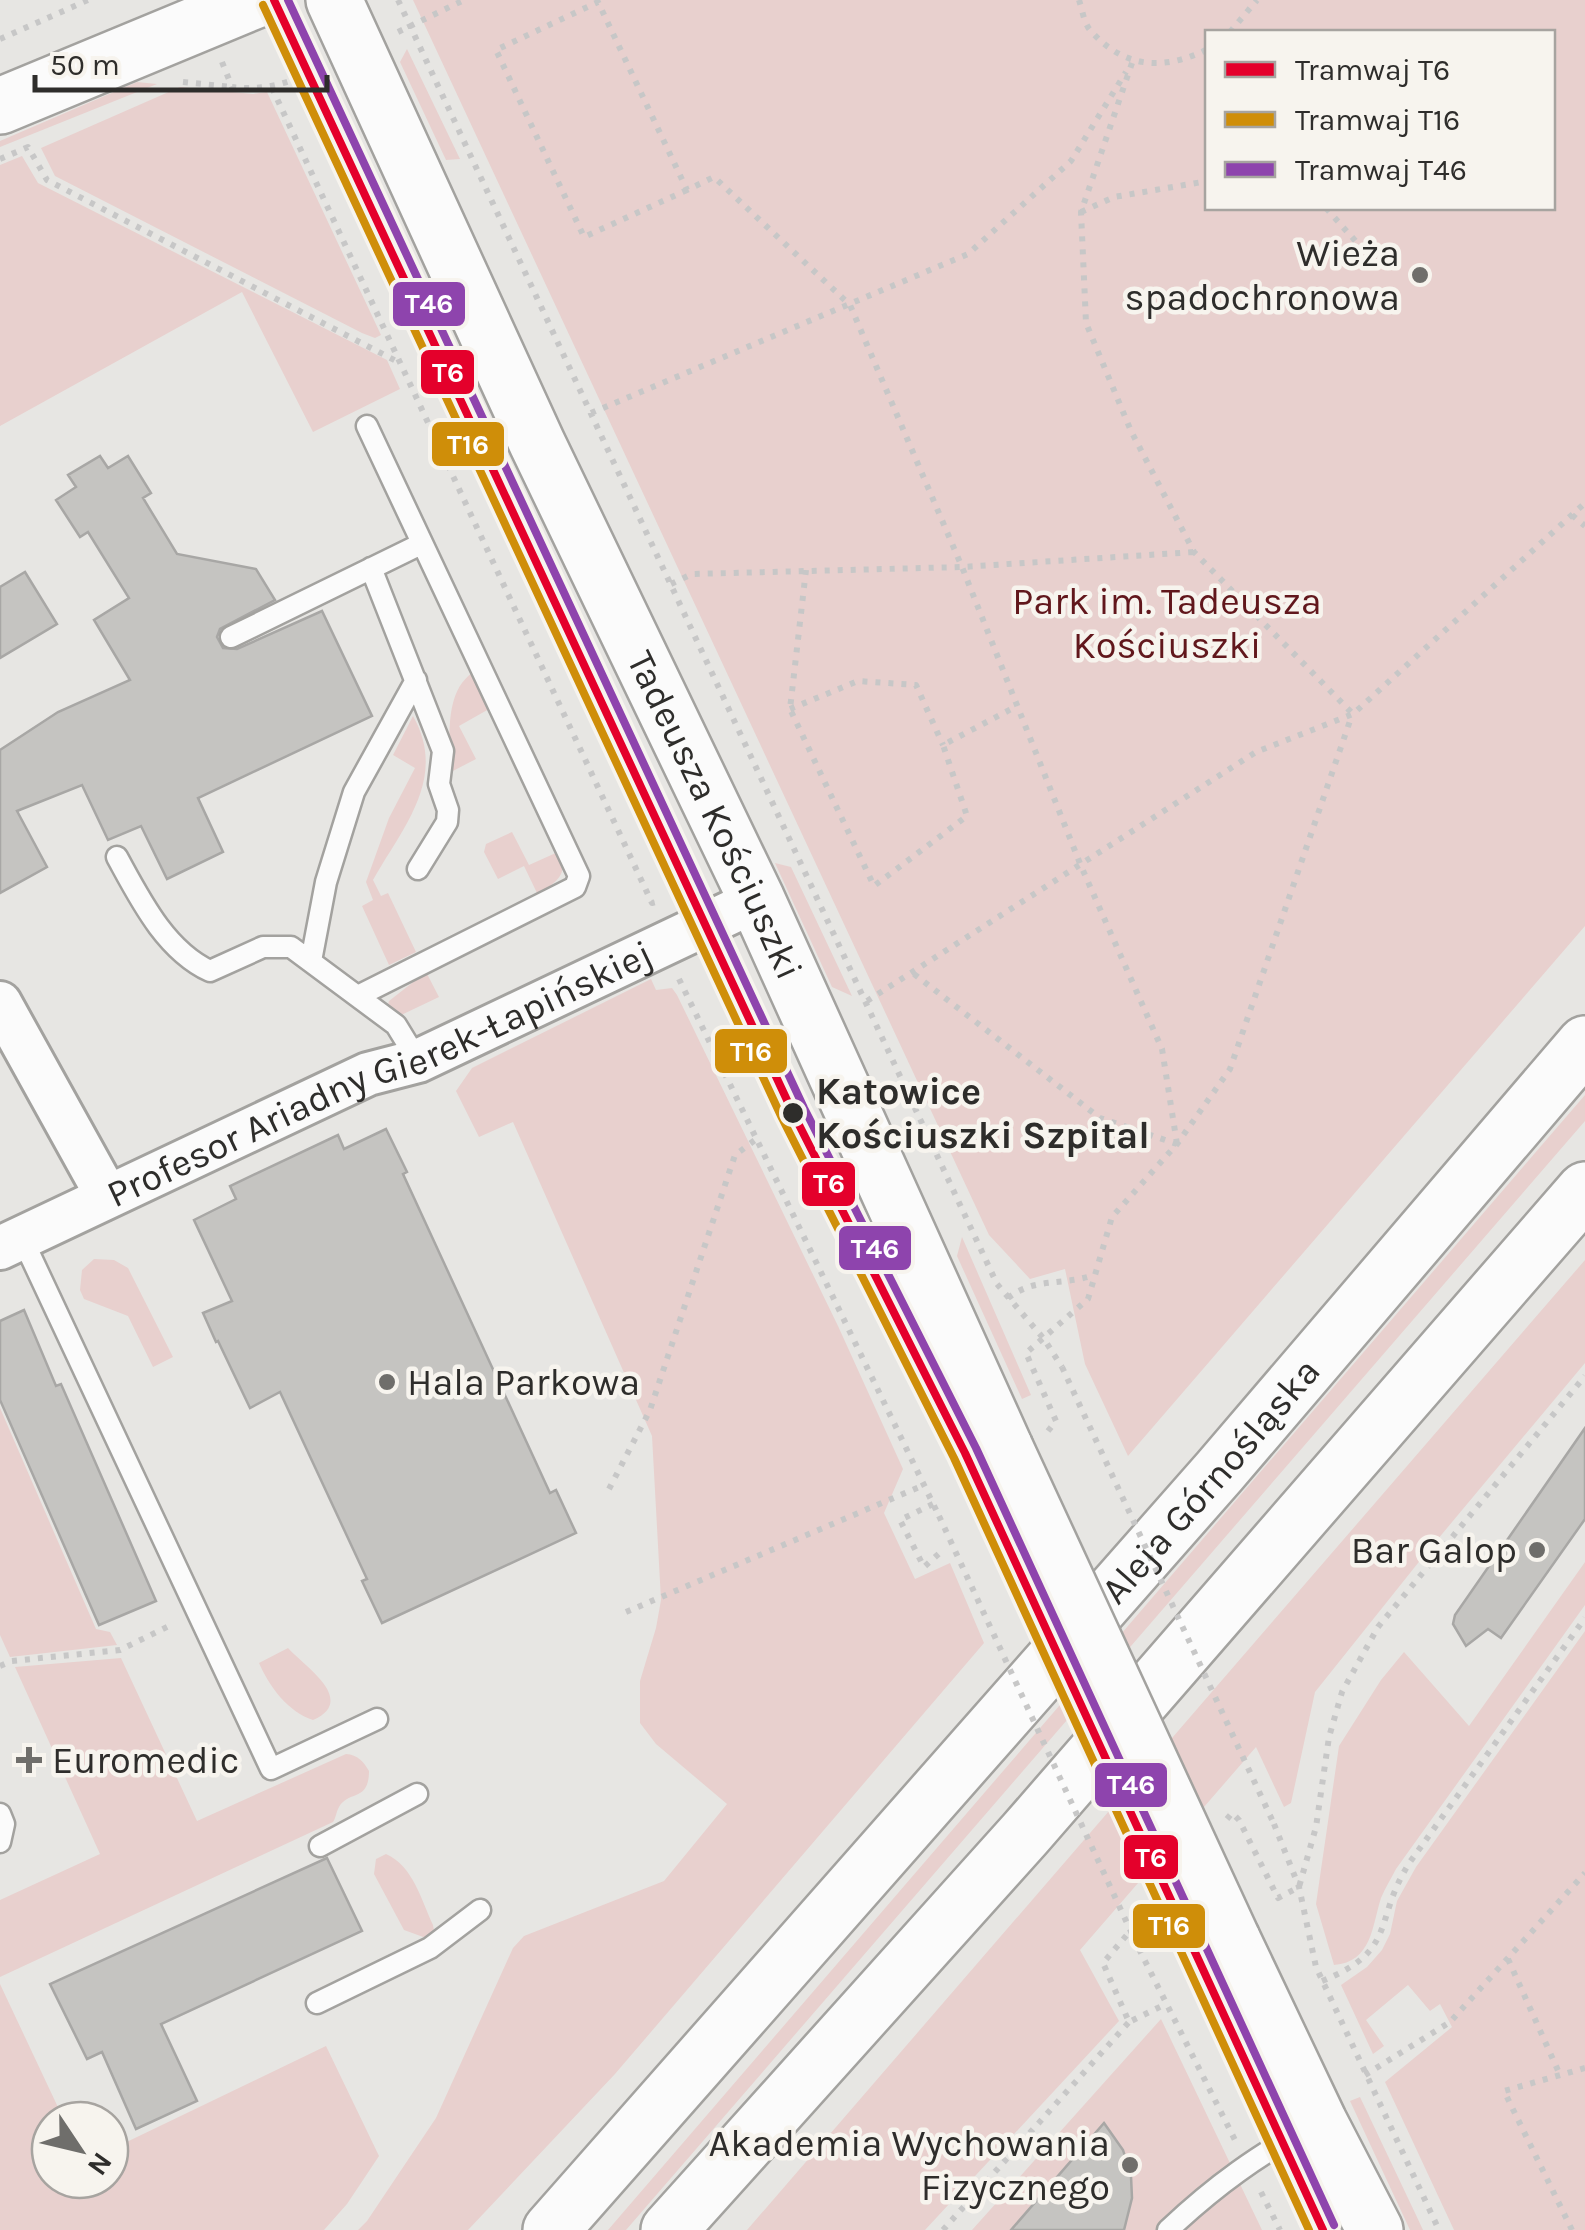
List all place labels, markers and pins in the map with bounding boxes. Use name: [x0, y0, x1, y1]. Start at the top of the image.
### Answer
place label: Wieża spadochronowa: [1124, 231, 1400, 320]
marker: Wieża spadochronowa: [1409, 264, 1431, 286]
place label: Katowice Kościuszki Szpital: [816, 1069, 1150, 1158]
marker: Katowice Kościuszki Szpital: [780, 1100, 806, 1126]
place label: Hala Parkowa: [407, 1360, 640, 1405]
marker: Hala Parkowa: [376, 1371, 398, 1393]
place label: Bar Galop: [1351, 1528, 1517, 1573]
marker: Bar Galop: [1526, 1539, 1548, 1561]
place label: Euromedic: [52, 1738, 239, 1783]
marker: Euromedic: [16, 1747, 42, 1773]
place label: Akademia Wychowania Fizycznego: [708, 2121, 1110, 2210]
marker: Akademia Wychowania Fizycznego: [1119, 2154, 1141, 2176]

